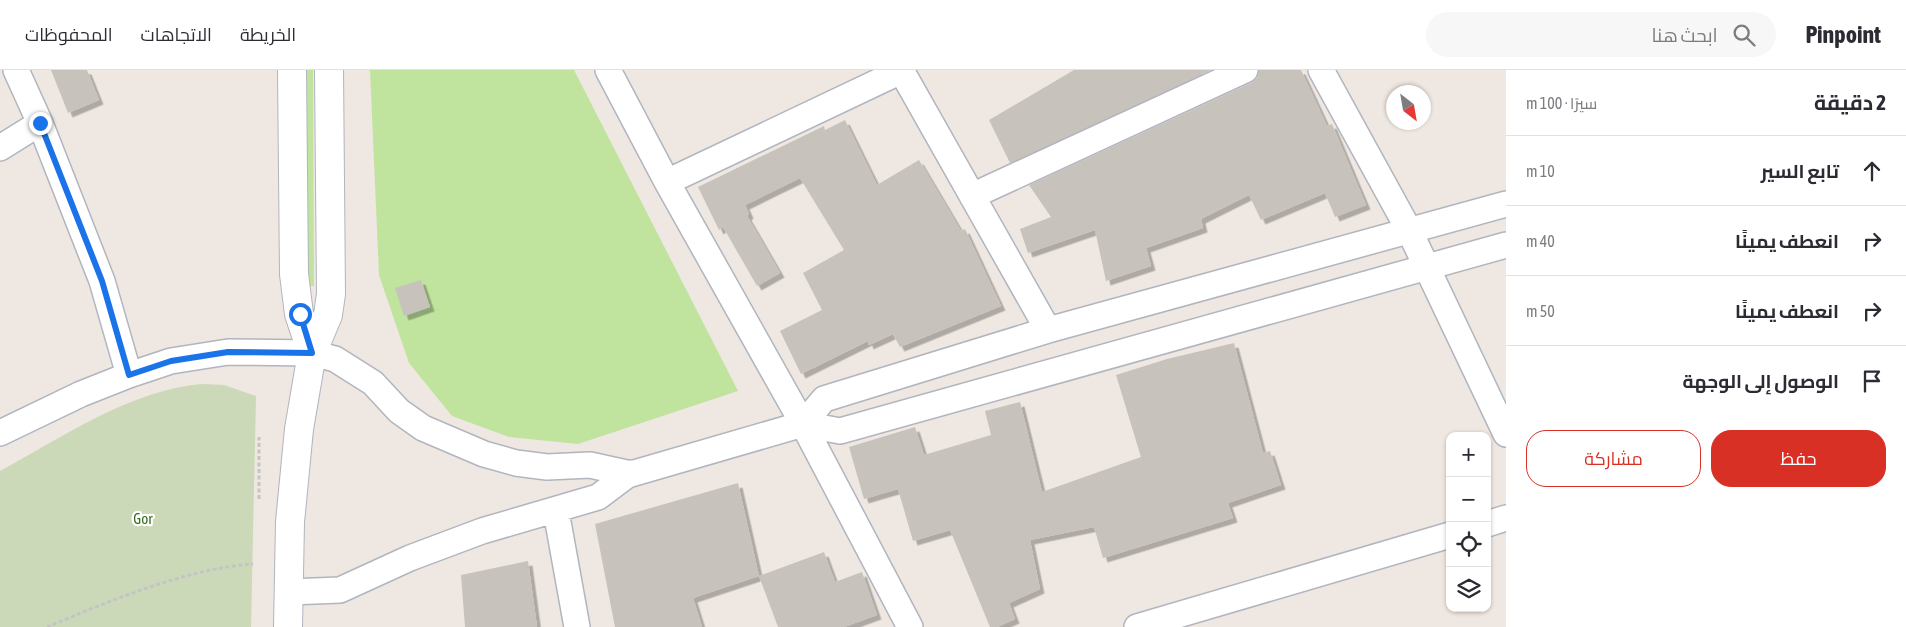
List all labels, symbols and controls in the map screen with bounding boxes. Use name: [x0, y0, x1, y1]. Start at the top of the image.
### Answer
search box: [1426, 12, 1776, 57]
icon: search: [1730, 21, 1758, 49]
text: Pinpoint: [1806, 21, 1881, 48]
text: المحفوظات: [25, 24, 113, 45]
text: الاتجاهات: [141, 24, 212, 45]
text: الخريطة: [240, 24, 296, 45]
text: ابحث هنا: [1651, 24, 1718, 46]
north arrow: [1386, 85, 1431, 130]
text: 2 دقيقة: [1814, 90, 1886, 114]
text: سيرًا · 100 m: [1526, 94, 1597, 112]
route end: [29, 112, 52, 135]
icon: ahead: [1858, 157, 1886, 185]
text: تابع السير: [1761, 160, 1839, 182]
text: 10 m: [1526, 162, 1555, 180]
icon: right: [1858, 227, 1886, 255]
text: انعطف يمينًا: [1735, 230, 1839, 252]
text: 40 m: [1526, 232, 1555, 250]
icon: right: [1858, 297, 1886, 325]
text: انعطف يمينًا: [1735, 300, 1839, 322]
text: 50 m: [1526, 302, 1555, 320]
route start: [289, 303, 312, 326]
icon: arrive: [1858, 367, 1886, 395]
text: الوصول إلى الوجهة: [1682, 370, 1839, 392]
button: مشاركة: [1526, 430, 1701, 487]
button: حفظ: [1711, 430, 1886, 487]
map controls: [1446, 432, 1491, 612]
button: +: [1446, 432, 1491, 477]
button: −: [1446, 477, 1491, 522]
park label: Gor: [133, 510, 153, 527]
button: locate: [1446, 522, 1491, 567]
button: layers: [1446, 567, 1491, 612]

